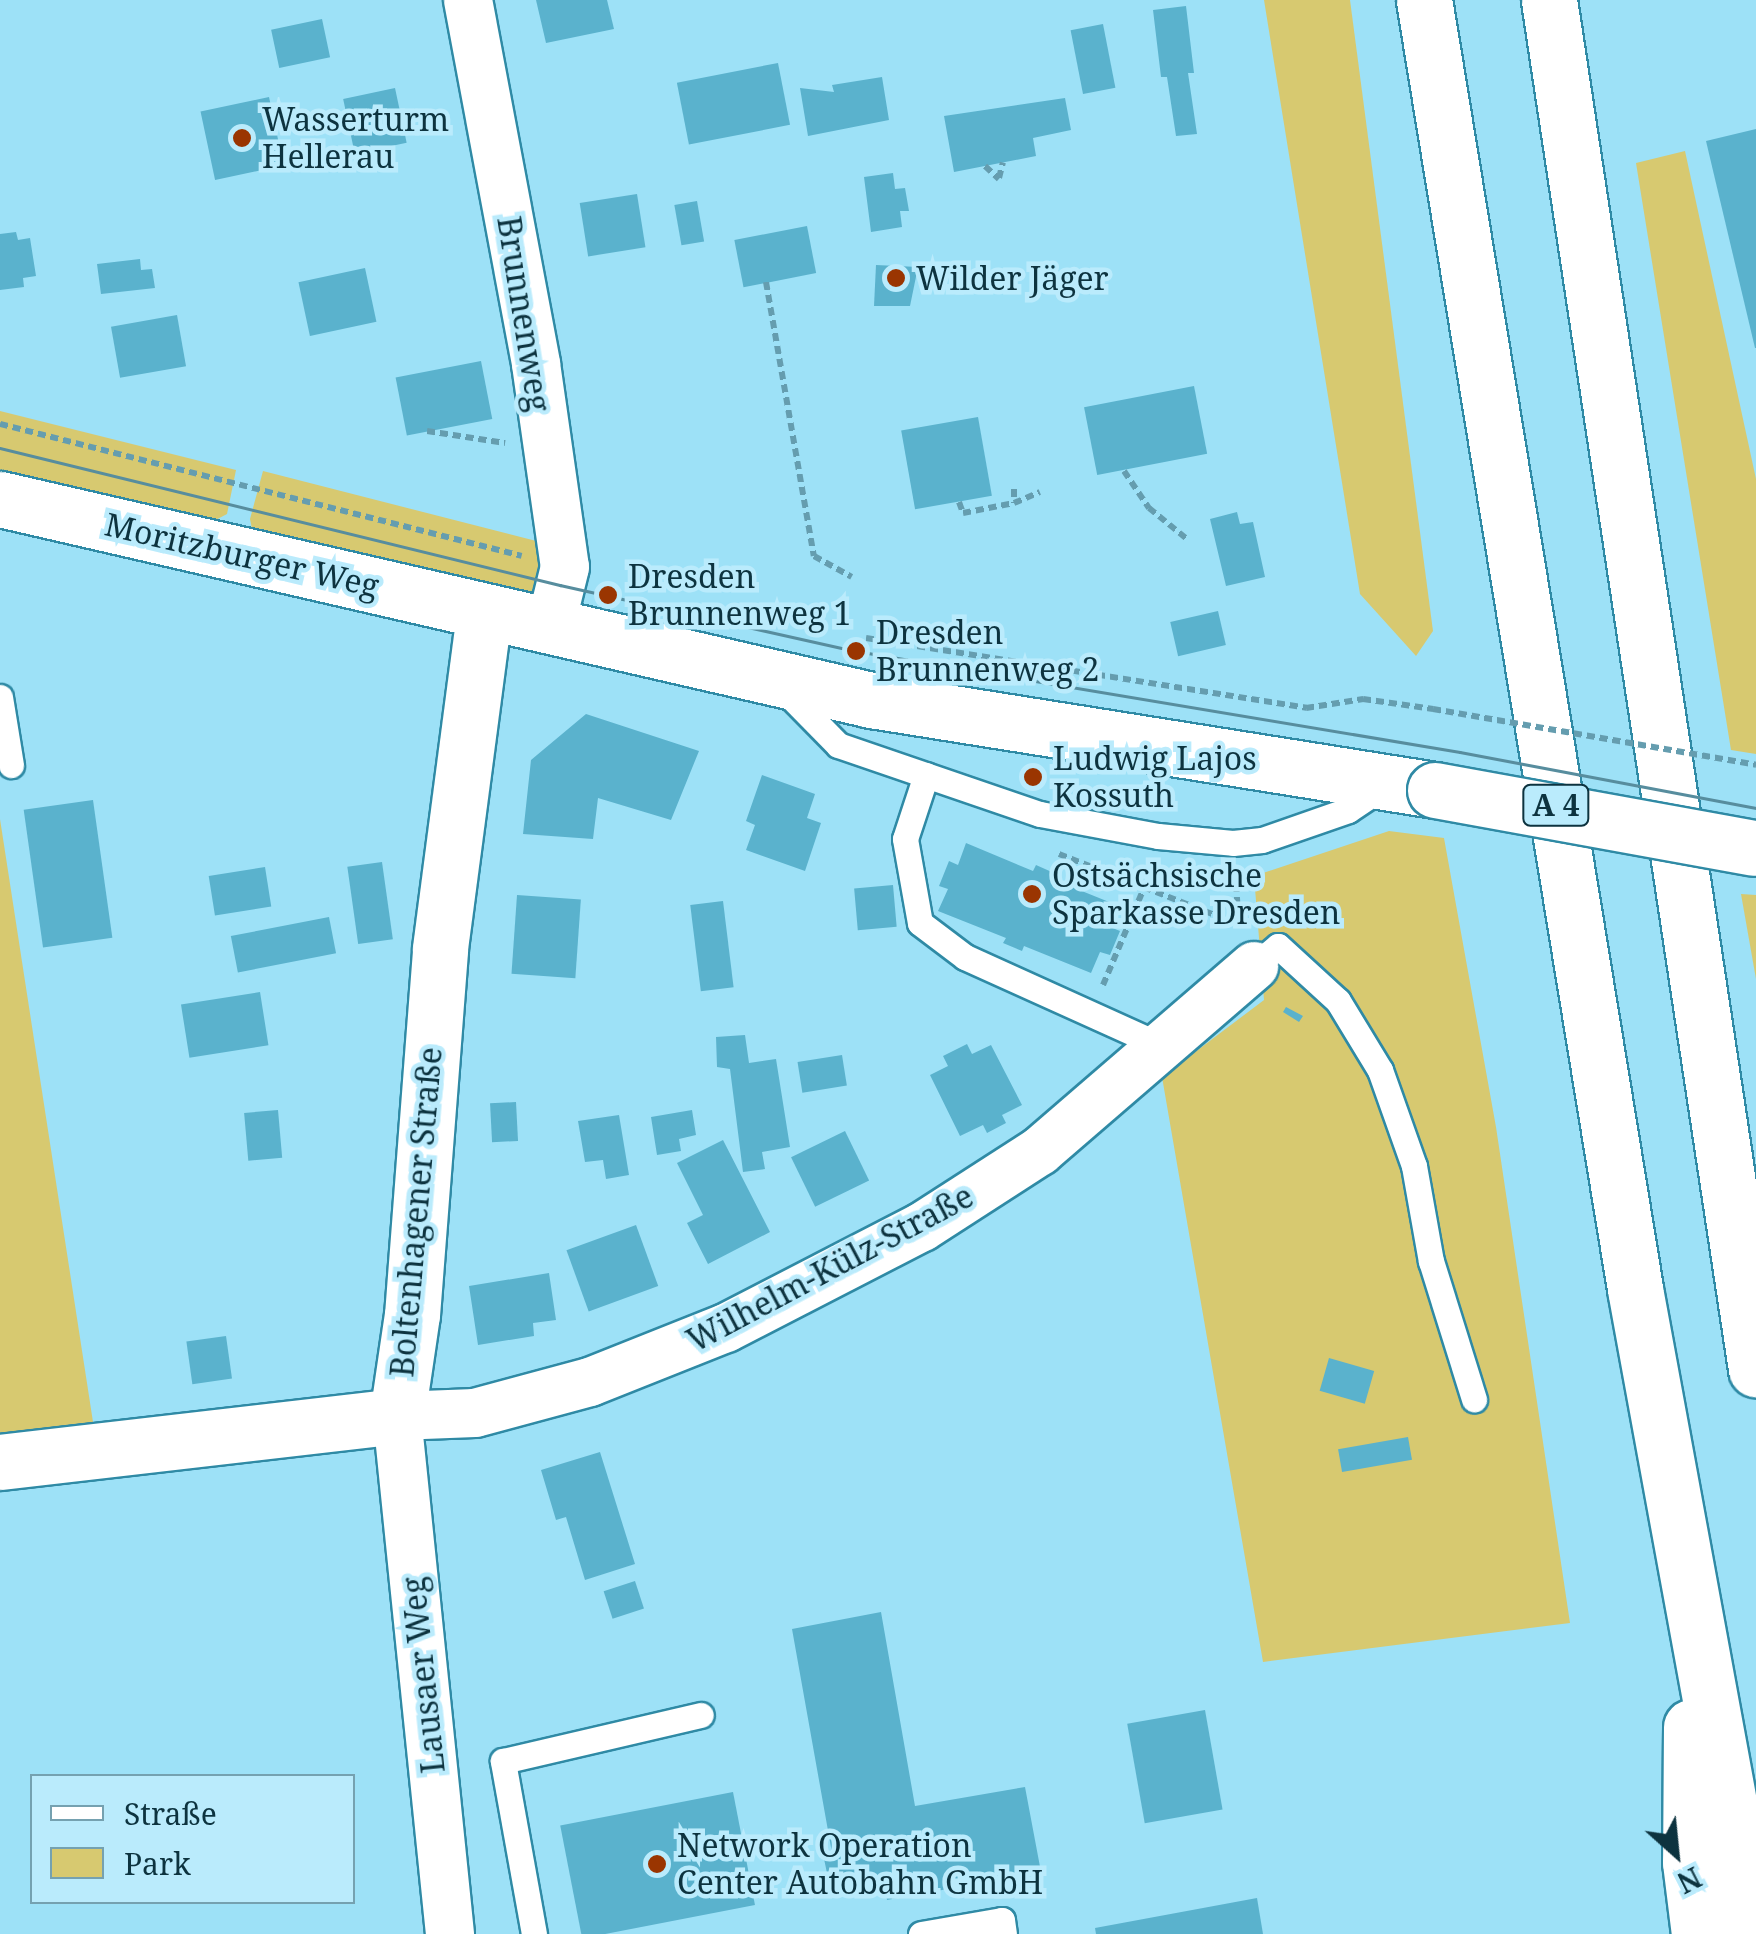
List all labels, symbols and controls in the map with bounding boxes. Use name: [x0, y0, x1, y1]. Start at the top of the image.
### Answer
place label: Wasserturm Hellerau: [262, 101, 449, 176]
marker: Wasserturm Hellerau: [231, 127, 253, 149]
street label: Brunnenweg: [490, 214, 558, 414]
place label: Wilder Jäger: [916, 259, 1109, 297]
marker: Wilder Jäger: [885, 267, 907, 289]
street label: Moritzburger Weg: [101, 505, 383, 605]
place label: Dresden Brunnenweg 1: [628, 558, 851, 633]
marker: Dresden Brunnenweg 1: [597, 584, 619, 606]
place label: Dresden Brunnenweg 2: [876, 614, 1099, 689]
marker: Dresden Brunnenweg 2: [845, 640, 867, 662]
place label: Ludwig Lajos Kossuth: [1053, 740, 1257, 815]
marker: Ludwig Lajos Kossuth: [1022, 766, 1044, 788]
road number: A 4: [1521, 780, 1591, 830]
place label: Ostsächsische Sparkasse Dresden: [1052, 857, 1340, 932]
marker: Ostsächsische Sparkasse Dresden: [1021, 883, 1043, 905]
street label: Boltenhagener Straße: [382, 1045, 450, 1379]
street label: Wilhelm-Külz-Straße: [680, 1176, 980, 1360]
street label: Lausaer Weg: [394, 1575, 452, 1775]
legend: [30, 1774, 355, 1904]
text: Straße: [124, 1793, 217, 1834]
north arrow: [1626, 1804, 1726, 1904]
place label: Network Operation Center Autobahn GmbH: [677, 1827, 1043, 1902]
text: Park: [124, 1843, 191, 1884]
marker: Network Operation Center Autobahn GmbH: [646, 1853, 668, 1875]
text: N: [1671, 1859, 1708, 1903]

